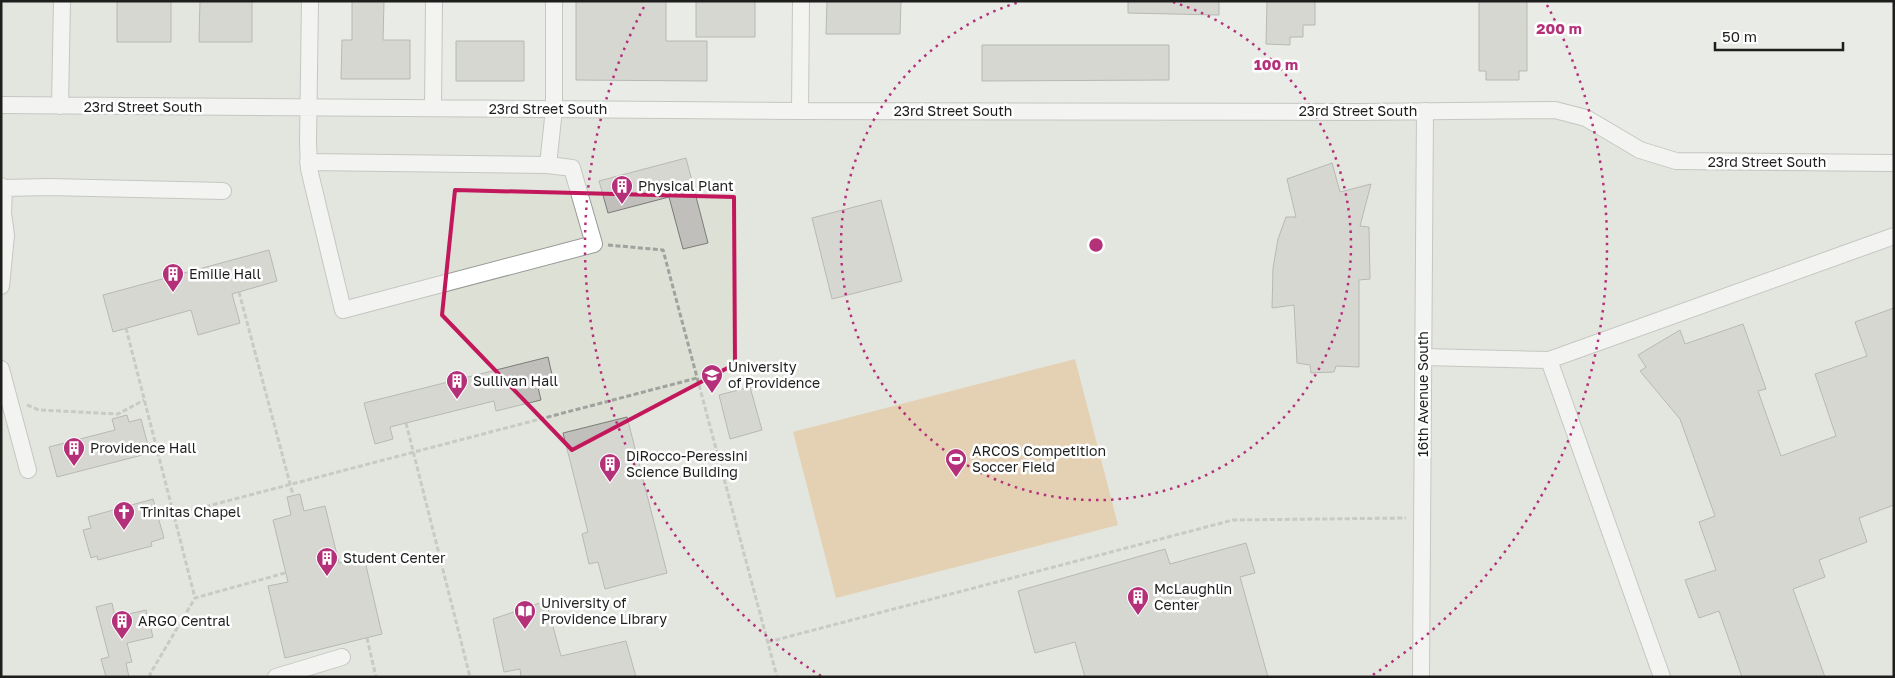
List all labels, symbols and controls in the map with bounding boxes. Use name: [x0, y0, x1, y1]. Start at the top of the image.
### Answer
text: 200 m: [1536, 19, 1582, 37]
scale bar: [1715, 20, 1842, 52]
text: 50 m: [1722, 27, 1757, 45]
text: 100 m: [1254, 55, 1298, 73]
street label: 23rd Street South: [84, 98, 202, 115]
street label: 23rd Street South: [489, 100, 607, 117]
street label: 23rd Street South: [894, 102, 1012, 119]
street label: 23rd Street South: [1299, 102, 1417, 119]
street label: 23rd Street South: [1708, 153, 1826, 170]
building icon: Physical Plant: [610, 174, 634, 205]
place label: Physical Plant: [638, 177, 734, 194]
centre of rings: [1087, 236, 1105, 254]
building icon: Emilie Hall: [161, 262, 185, 293]
place label: Emilie Hall: [189, 265, 261, 282]
street label: 16th Avenue South: [1414, 331, 1431, 457]
place label: University of Providence: [728, 358, 820, 391]
school or university icon: University of Providence: [700, 363, 724, 394]
building icon: Sullivan Hall: [445, 369, 469, 400]
place label: Sullivan Hall: [473, 372, 558, 389]
building icon: Providence Hall: [62, 436, 86, 467]
place label: Providence Hall: [90, 439, 196, 456]
place label: ARCOS Competition Soccer Field: [972, 442, 1106, 475]
place label: DiRocco-Peressini Science Building: [626, 447, 748, 480]
sports icon: ARCOS Competition Soccer Field: [944, 447, 968, 478]
building icon: DiRocco-Peressini Science Building: [598, 452, 622, 483]
church icon: Trinitas Chapel: [112, 500, 136, 531]
place label: Trinitas Chapel: [140, 503, 241, 520]
building icon: Student Center: [315, 546, 339, 577]
place label: Student Center: [343, 549, 446, 566]
place label: McLaughlin Center: [1154, 580, 1232, 613]
building icon: McLaughlin Center: [1126, 585, 1150, 616]
place label: University of Providence Library: [541, 594, 667, 627]
library icon: University of Providence Library: [513, 599, 537, 630]
building icon: ARGO Central: [110, 609, 134, 640]
place label: ARGO Central: [138, 612, 230, 629]

